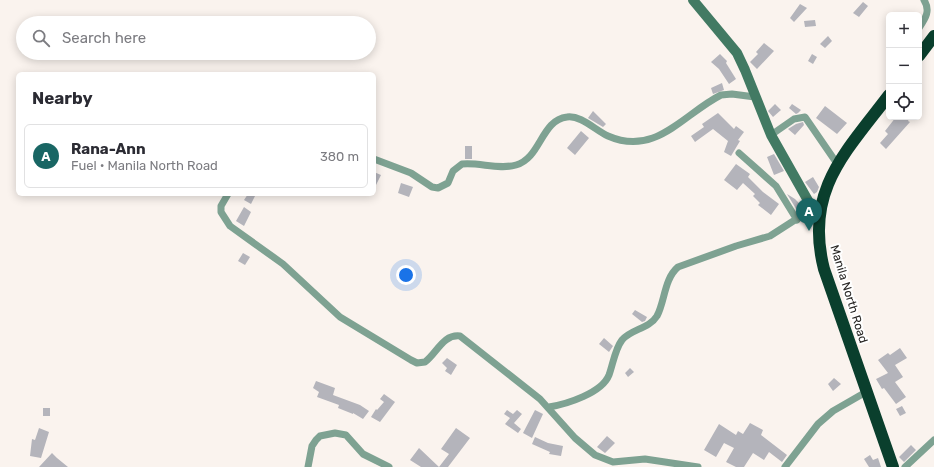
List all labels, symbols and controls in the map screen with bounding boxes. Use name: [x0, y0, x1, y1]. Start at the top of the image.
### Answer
map controls: [886, 12, 922, 120]
button: +: [886, 12, 922, 48]
search box: [16, 16, 376, 60]
icon: search: [30, 27, 52, 49]
text: Search here: [62, 29, 146, 47]
button: −: [886, 48, 922, 84]
button: locate: [886, 84, 922, 120]
text: Nearby: [32, 88, 93, 108]
text: Rana-Ann: [71, 140, 146, 158]
text: A: [41, 149, 51, 164]
text: 380 m: [320, 149, 359, 164]
text: Fuel · Manila North Road: [71, 158, 218, 173]
pin: A: [796, 198, 822, 231]
street label: Manila North Road: [827, 243, 871, 345]
your location: [396, 265, 416, 285]

